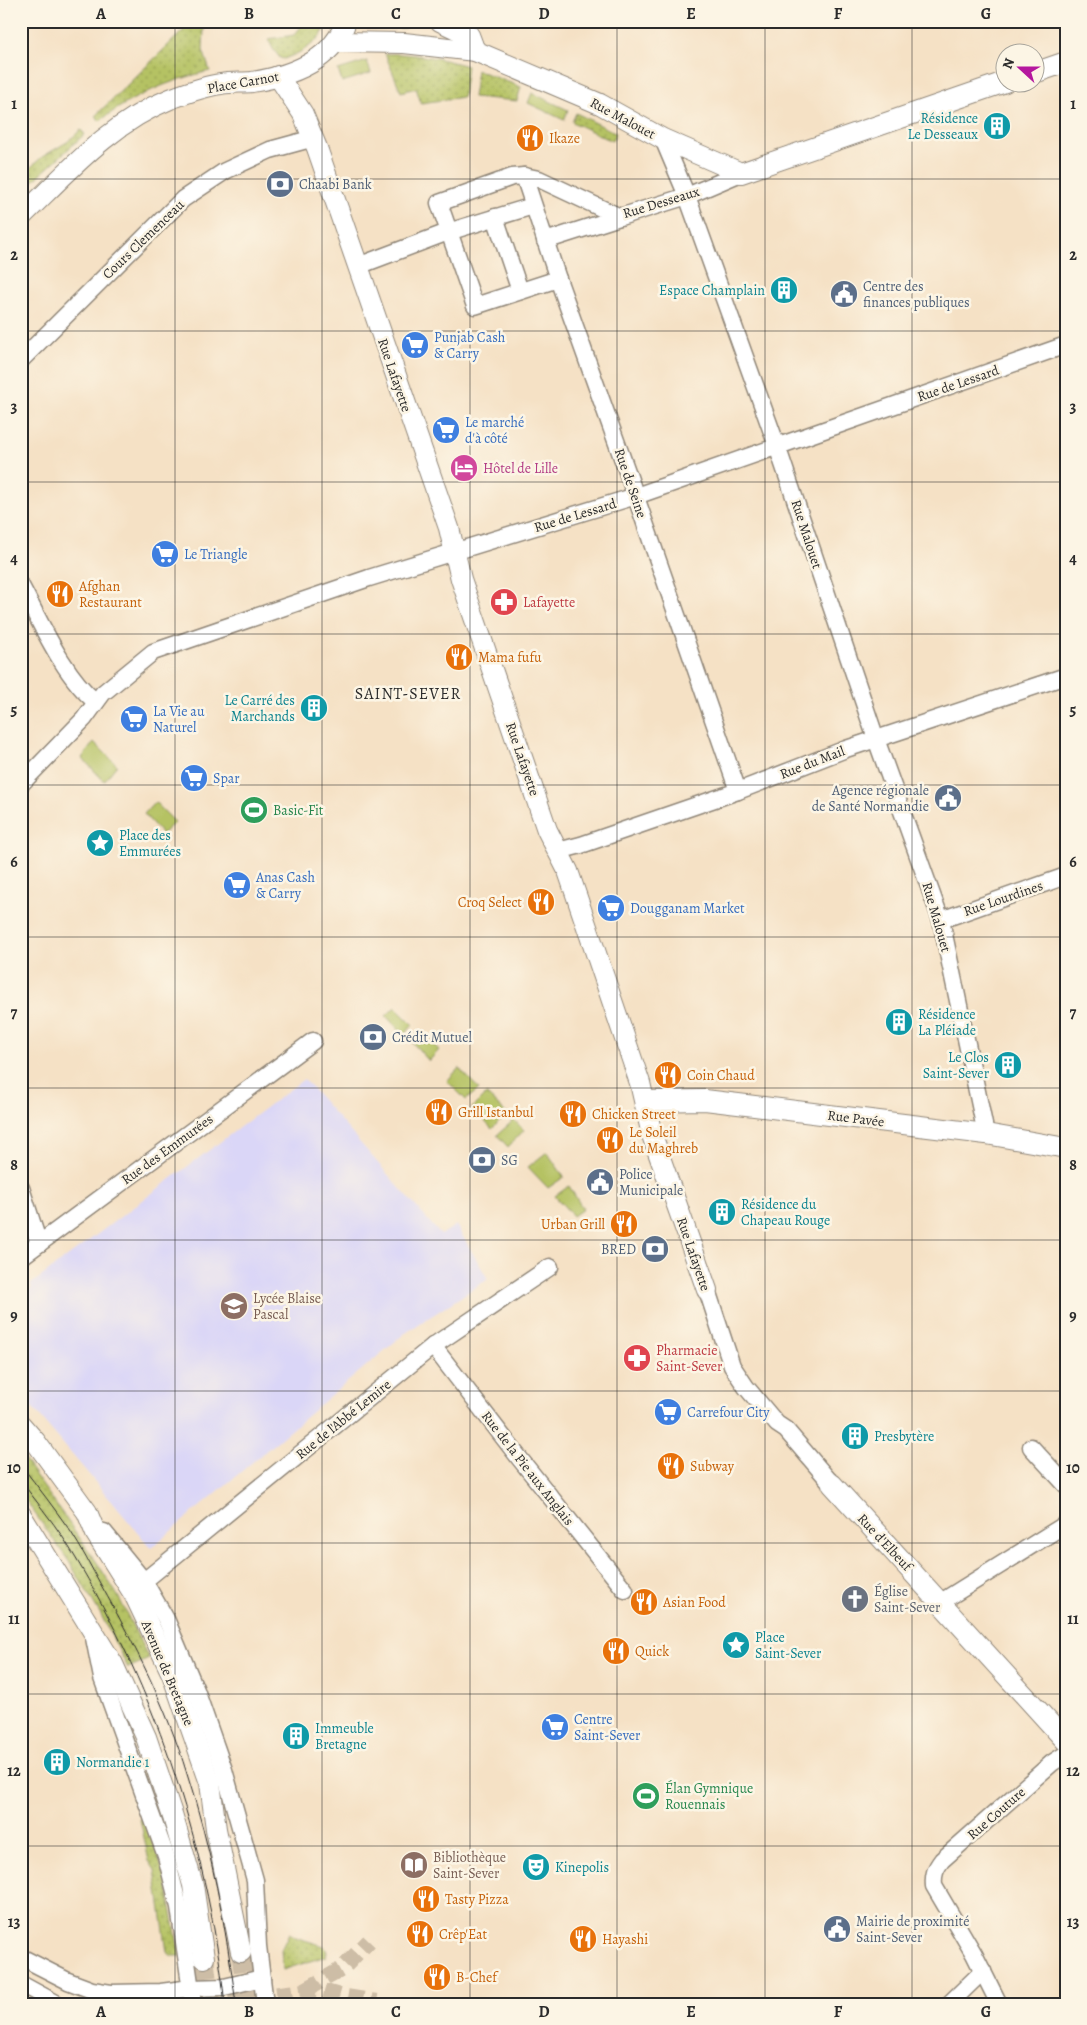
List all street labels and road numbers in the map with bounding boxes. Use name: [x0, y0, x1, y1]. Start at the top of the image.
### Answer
street label: Place Carnot: [206, 67, 281, 98]
street label: Rue Malouet: [587, 93, 659, 144]
street label: Rue Desseaux: [621, 182, 702, 223]
street label: Cours Clemenceau: [98, 195, 189, 283]
street label: Rue Lafayette: [373, 336, 416, 415]
street label: Rue de Lessard: [915, 360, 1002, 406]
street label: Rue de Seine: [610, 446, 651, 521]
street label: Rue de Lessard: [532, 494, 619, 537]
street label: Rue Malouet: [786, 497, 827, 572]
street label: Rue Lafayette: [501, 720, 544, 799]
street label: Rue du Mail: [777, 741, 848, 784]
street label: Rue Lourdines: [961, 876, 1045, 921]
street label: Rue Malouet: [917, 880, 956, 955]
street label: Rue Pavée: [826, 1106, 885, 1131]
street label: Rue des Emmurées: [118, 1110, 217, 1189]
street label: Rue Lafayette: [672, 1215, 715, 1294]
street label: Rue de l'Abbé Lemire: [292, 1375, 395, 1464]
street label: Rue de la Pie aux Anglais: [477, 1407, 578, 1529]
street label: Rue d'Elbeuf: [853, 1510, 918, 1577]
street label: Avenue de Bretagne: [136, 1617, 198, 1729]
street label: Rue Couture: [963, 1783, 1030, 1844]

